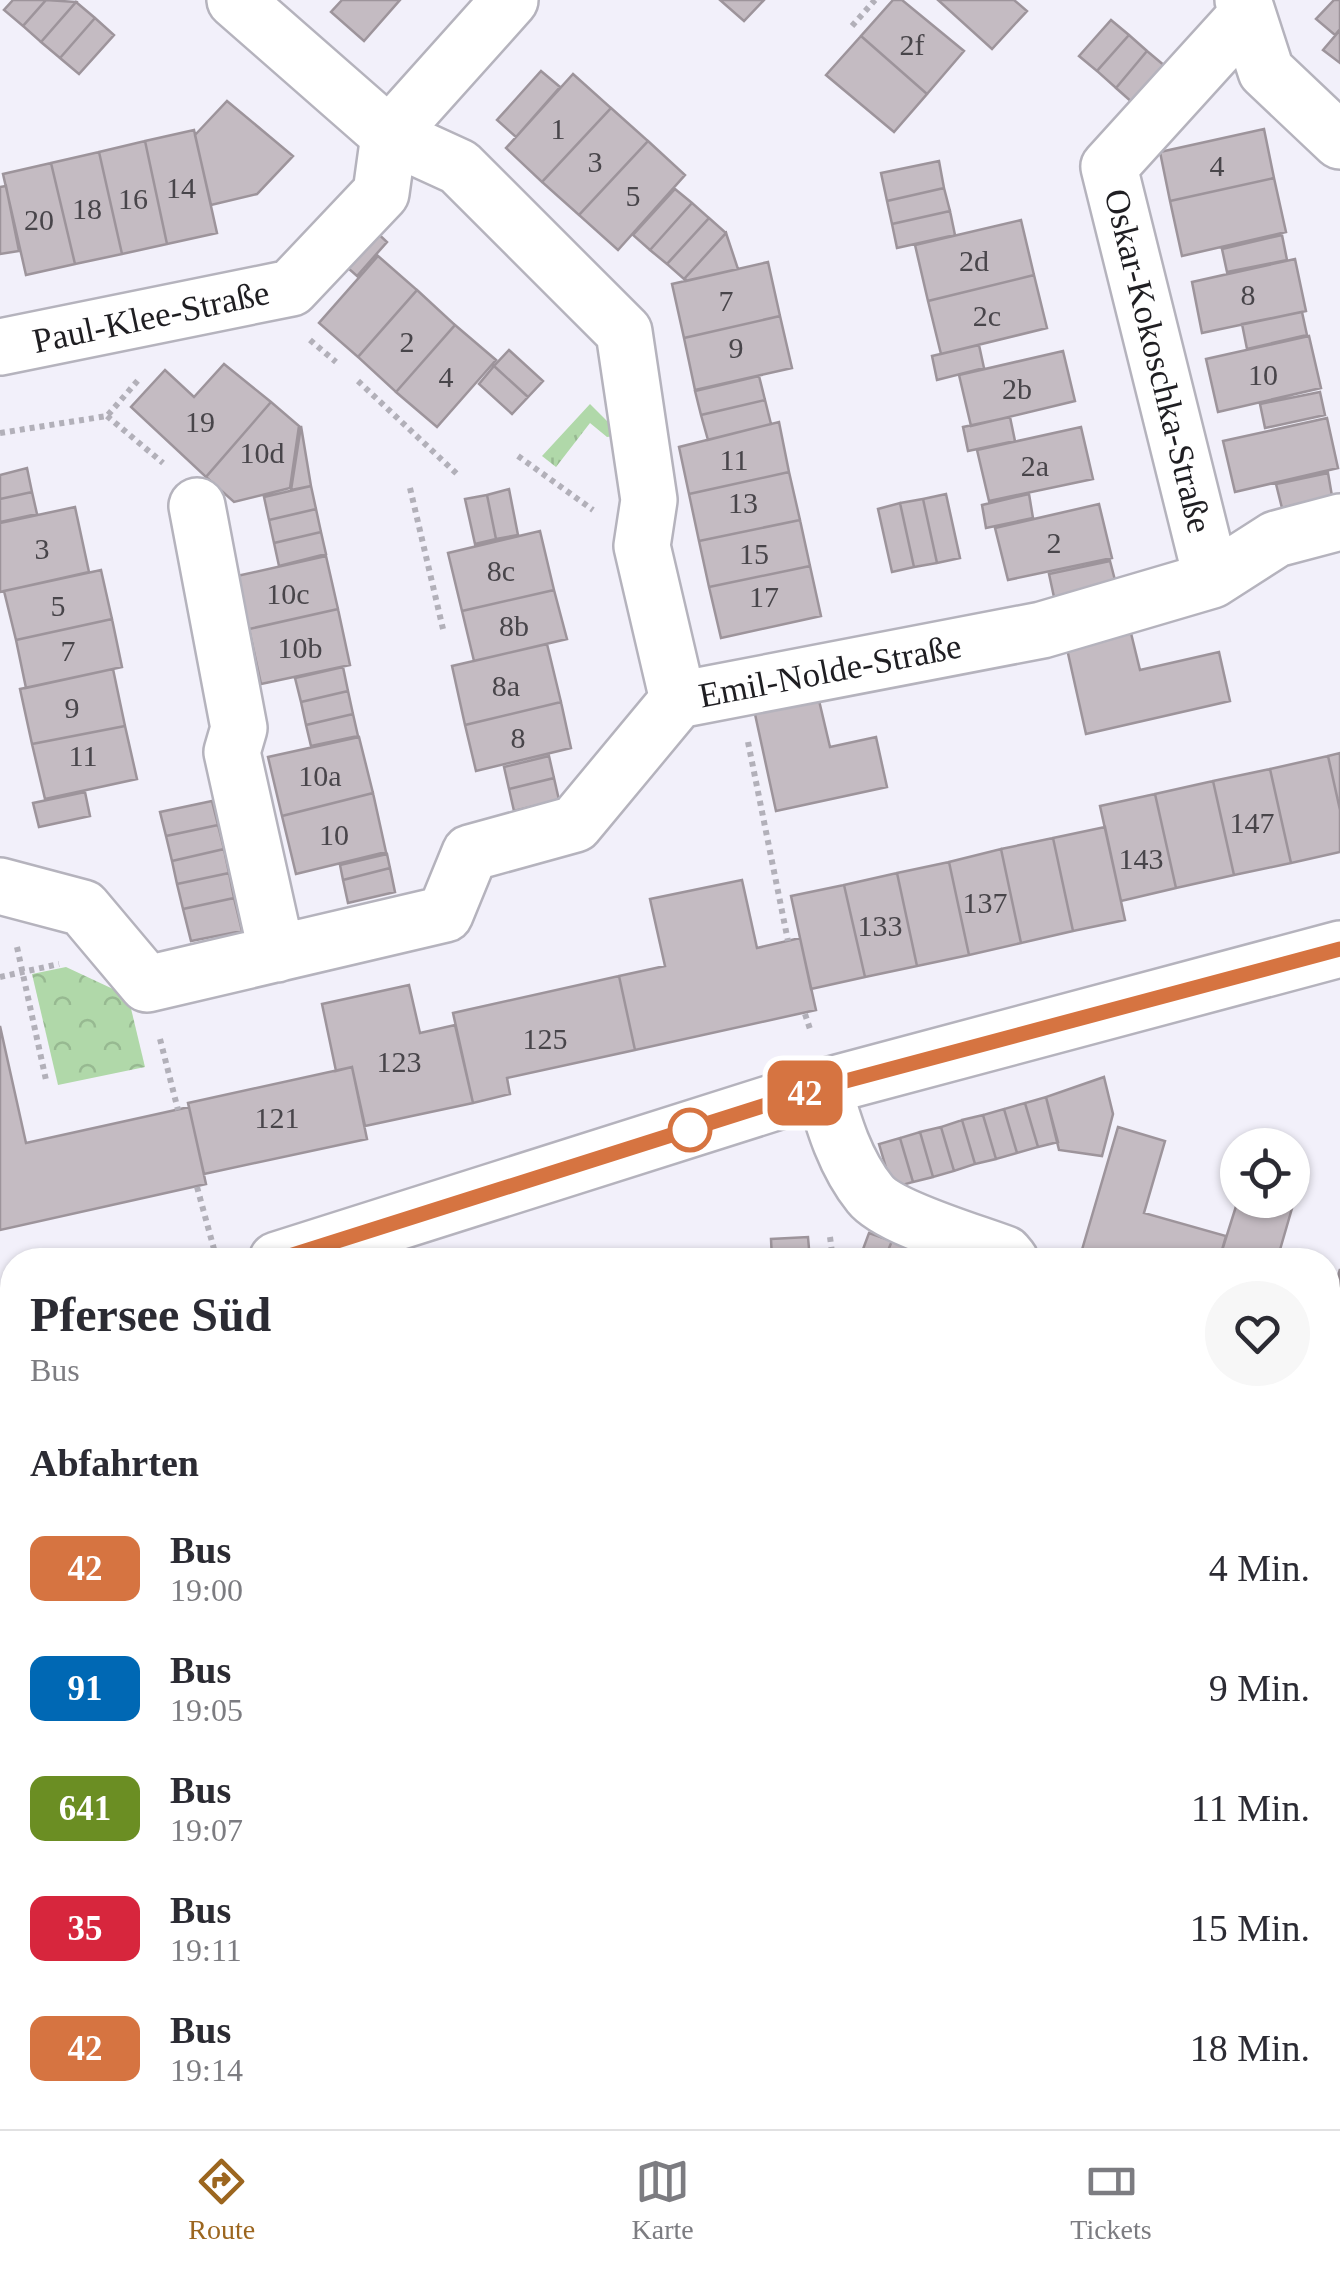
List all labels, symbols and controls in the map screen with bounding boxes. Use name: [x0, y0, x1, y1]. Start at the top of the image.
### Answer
house number: 2f: [900, 28, 925, 61]
house number: 1: [551, 112, 566, 145]
house number: 3: [588, 145, 603, 178]
house number: 4: [1210, 149, 1225, 182]
house number: 14: [166, 171, 196, 204]
house number: 5: [626, 179, 641, 212]
house number: 16: [118, 182, 148, 215]
street label: Oskar-Kokoschka-Straße: [1096, 185, 1220, 537]
house number: 18: [72, 192, 102, 225]
house number: 20: [24, 203, 54, 236]
house number: 2d: [959, 244, 989, 277]
street label: Paul-Klee-Straße: [29, 273, 273, 361]
house number: 8: [1241, 278, 1256, 311]
house number: 7: [719, 284, 734, 317]
house number: 2c: [973, 299, 1001, 332]
house number: 2: [400, 325, 415, 358]
house number: 9: [729, 331, 744, 364]
house number: 10: [1248, 358, 1278, 391]
house number: 4: [439, 360, 454, 393]
house number: 2b: [1002, 372, 1032, 405]
house number: 19: [185, 405, 215, 438]
house number: 10d: [240, 436, 285, 469]
house number: 11: [720, 443, 748, 476]
house number: 2a: [1021, 449, 1049, 482]
house number: 13: [728, 486, 758, 519]
house number: 2: [1047, 526, 1062, 559]
house number: 3: [35, 532, 50, 565]
house number: 15: [739, 537, 769, 570]
house number: 8c: [487, 554, 515, 587]
house number: 10c: [266, 577, 310, 610]
house number: 17: [749, 580, 779, 613]
house number: 5: [51, 589, 66, 622]
house number: 8b: [499, 609, 529, 642]
street label: Emil-Nolde-Straße: [696, 626, 964, 716]
house number: 10b: [278, 631, 323, 664]
house number: 7: [61, 634, 76, 667]
house number: 8a: [492, 669, 520, 702]
house number: 9: [65, 691, 80, 724]
house number: 8: [511, 721, 526, 754]
house number: 11: [69, 739, 97, 772]
house number: 10a: [298, 759, 342, 792]
house number: 147: [1230, 806, 1275, 839]
house number: 10: [319, 818, 349, 851]
house number: 143: [1119, 842, 1164, 875]
house number: 137: [963, 886, 1008, 919]
house number: 133: [858, 909, 903, 942]
house number: 125: [523, 1022, 568, 1055]
house number: 123: [377, 1045, 422, 1078]
line badge: 42: [760, 1060, 850, 1126]
text: 42: [788, 1074, 823, 1113]
house number: 121: [255, 1101, 300, 1134]
unlabelled marker: [669, 1109, 711, 1151]
map controls: [1220, 1128, 1310, 1218]
button: locate: [1220, 1128, 1310, 1218]
button: heart: [1205, 1281, 1310, 1386]
text: Pfersee Süd: [30, 1288, 271, 1341]
text: Bus: [30, 1352, 80, 1388]
text: Abfahrten: [30, 1442, 199, 1484]
text: Bus: [170, 1529, 231, 1571]
text: 4 Min.: [1209, 1547, 1310, 1589]
text: 42: [68, 1549, 103, 1588]
text: 19:00: [170, 1572, 243, 1608]
text: Bus: [170, 1649, 231, 1691]
text: 9 Min.: [1209, 1667, 1310, 1709]
text: 91: [68, 1669, 103, 1708]
text: 19:05: [170, 1692, 243, 1728]
text: Bus: [170, 1769, 231, 1811]
text: 11 Min.: [1191, 1787, 1310, 1829]
text: 641: [59, 1789, 111, 1828]
text: 19:07: [170, 1812, 243, 1848]
text: Bus: [170, 1889, 231, 1931]
text: 15 Min.: [1190, 1907, 1310, 1949]
text: 35: [68, 1909, 103, 1948]
text: 19:11: [170, 1932, 242, 1968]
text: Bus: [170, 2009, 231, 2051]
text: 18 Min.: [1190, 2027, 1310, 2069]
text: 42: [68, 2029, 103, 2068]
text: 19:14: [170, 2052, 243, 2088]
tab: Route: [188, 2154, 255, 2246]
tab: Karte: [632, 2154, 694, 2246]
tab: Tickets: [1070, 2154, 1152, 2246]

